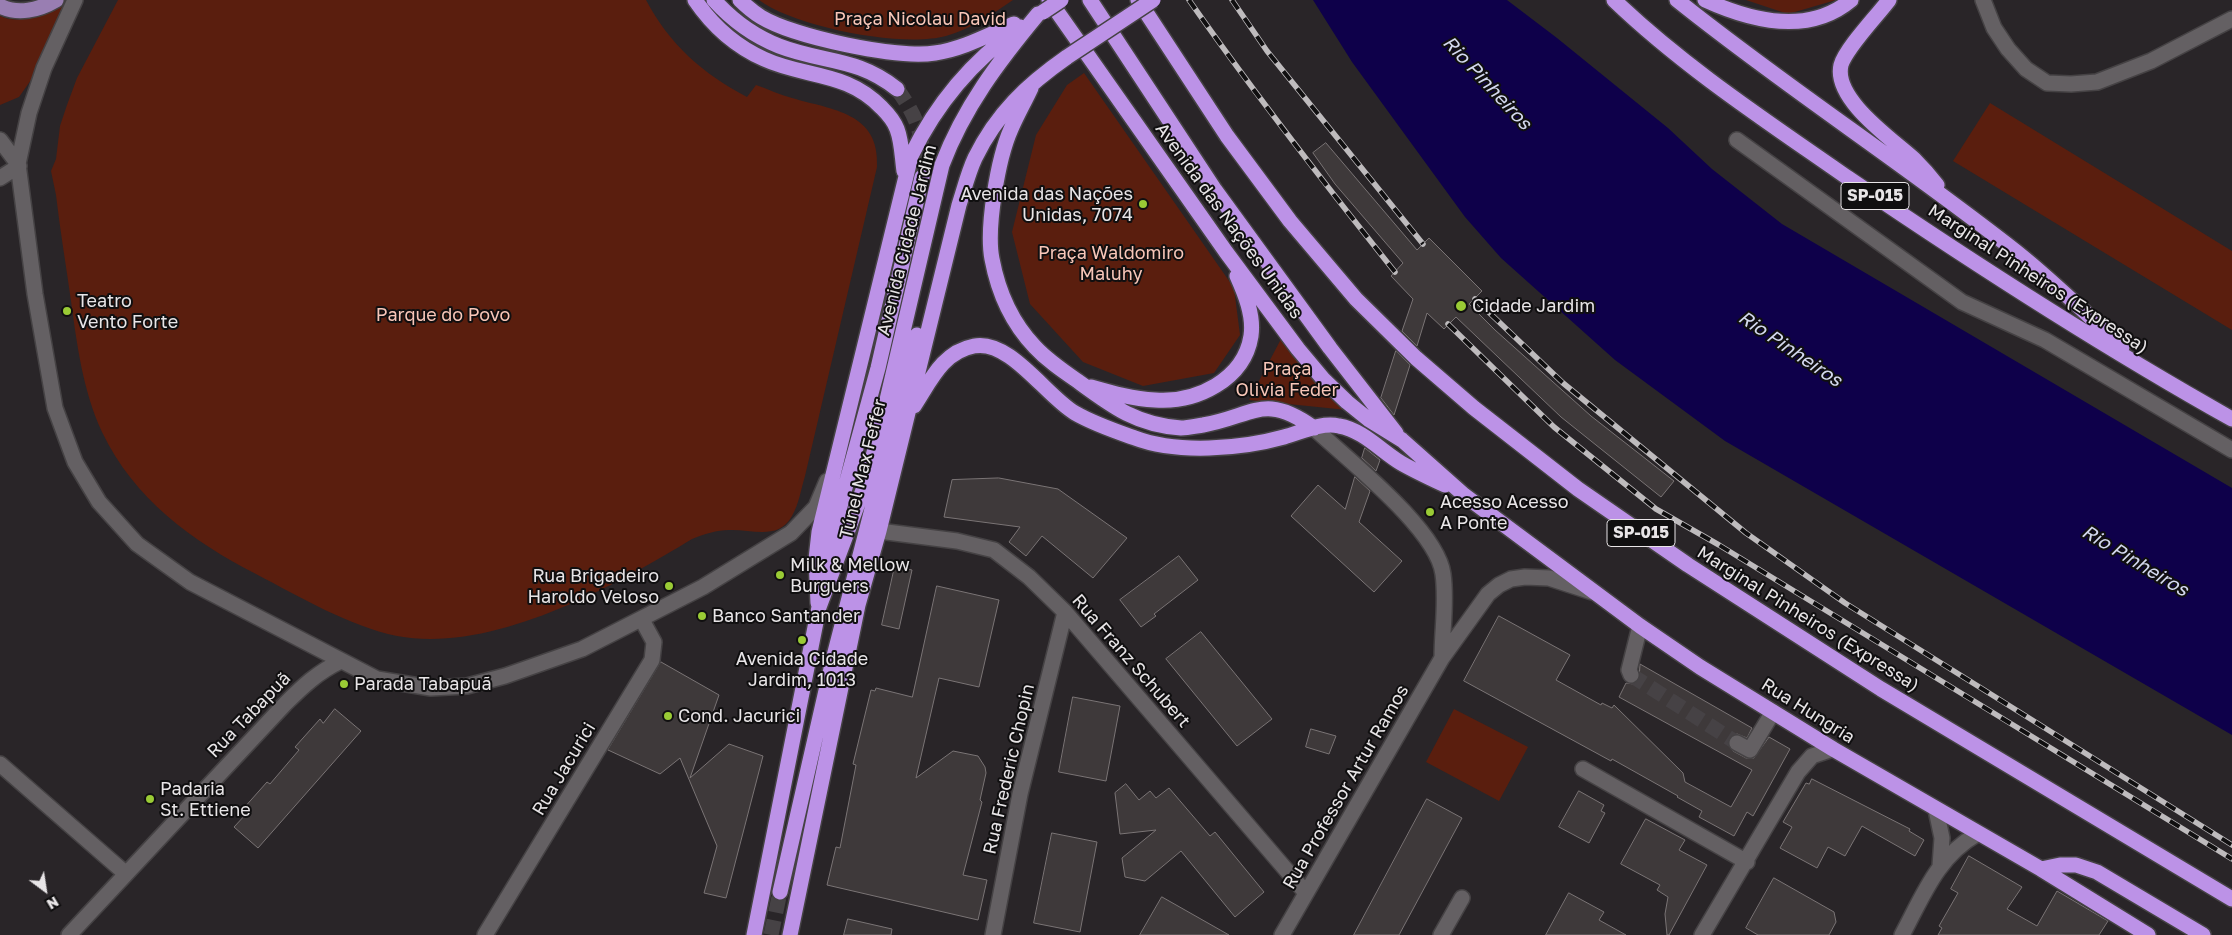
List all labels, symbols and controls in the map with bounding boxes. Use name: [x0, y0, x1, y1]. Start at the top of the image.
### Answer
park label: Praça Nicolau David: [834, 8, 1006, 30]
water label: Rio Pinheiros: [1438, 31, 1536, 135]
street label: Avenida das Nações Unidas: [1151, 119, 1307, 323]
street label: Avenida Cidade Jardim: [873, 142, 941, 338]
road number: SP-015: [1841, 182, 1909, 210]
place label: Avenida das Nações Unidas, 7074: [961, 183, 1133, 225]
marker: Avenida das Nações Unidas, 7074: [1137, 198, 1149, 210]
street label: Marginal Pinheiros (Expressa): [1924, 200, 2152, 358]
park label: Praça Waldomiro Maluhy: [1038, 242, 1184, 284]
place label: Teatro Vento Forte: [77, 290, 178, 332]
place label: Cidade Jardim: [1472, 295, 1595, 317]
marker: Cidade Jardim: [1454, 299, 1468, 313]
park label: Parque do Povo: [376, 304, 510, 326]
marker: Teatro Vento Forte: [61, 305, 73, 317]
water label: Rio Pinheiros: [1734, 306, 1846, 392]
park label: Praça Olivia Feder: [1236, 358, 1338, 400]
street label: Túnel Max Feffer: [835, 397, 891, 541]
place label: Acesso Acesso A Ponte: [1440, 491, 1569, 534]
marker: Acesso Acesso A Ponte: [1424, 506, 1436, 518]
road number: SP-015: [1607, 520, 1675, 546]
water label: Rio Pinheiros: [2078, 520, 2192, 602]
street label: Marginal Pinheiros (Expressa): [1693, 542, 1923, 696]
place label: Milk & Mellow Burguers: [790, 554, 910, 596]
place label: Rua Brigadeiro Haroldo Veloso: [527, 565, 659, 608]
marker: Milk & Mellow Burguers: [774, 569, 786, 581]
marker: Rua Brigadeiro Haroldo Veloso: [663, 580, 675, 592]
street label: Rua Franz Schubert: [1067, 590, 1195, 732]
place label: Banco Santander: [712, 605, 860, 627]
marker: Banco Santander: [696, 610, 708, 622]
marker: Avenida Cidade Jardim, 1013: [796, 634, 808, 646]
place label: Avenida Cidade Jardim, 1013: [736, 648, 868, 691]
street label: Rua Tabapuã: [203, 668, 295, 762]
place label: Parada Tabapuã: [354, 673, 492, 695]
street label: Rua Hungria: [1757, 674, 1859, 748]
marker: Parada Tabapuã: [338, 678, 350, 690]
street label: Rua Professor Artur Ramos: [1279, 681, 1413, 893]
street label: Rua Frederic Chopin: [979, 682, 1039, 856]
place label: Cond. Jacurici: [678, 705, 800, 727]
marker: Cond. Jacurici: [662, 710, 674, 722]
street label: Rua Jacurici: [528, 719, 600, 819]
place label: Padaria St. Ettiene: [160, 778, 251, 821]
marker: Padaria St. Ettiene: [144, 793, 156, 805]
north arrow: [20, 865, 70, 915]
text: N: [44, 893, 62, 913]

